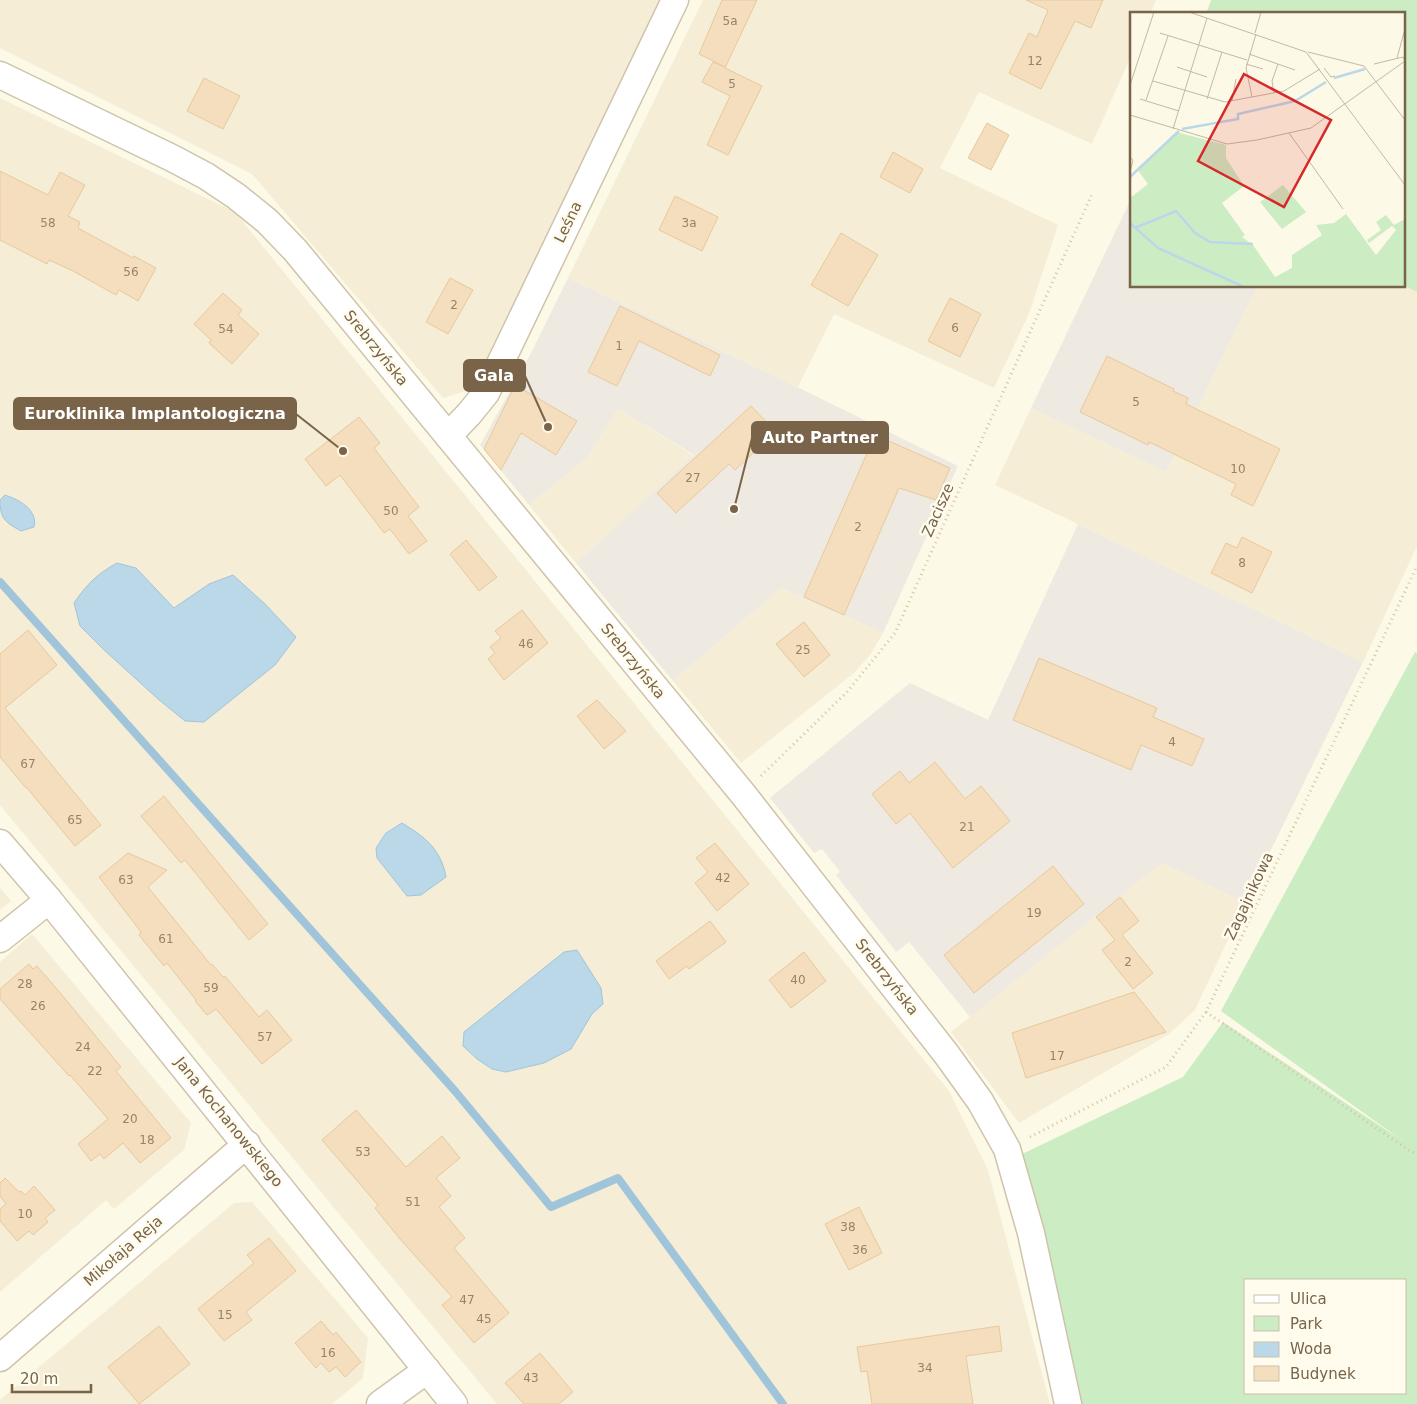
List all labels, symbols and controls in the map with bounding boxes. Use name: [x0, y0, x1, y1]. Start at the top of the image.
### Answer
inset map: [1130, 12, 1404, 288]
house number: 5a: [723, 14, 738, 28]
house number: 12: [1027, 54, 1043, 68]
house number: 5: [728, 77, 736, 91]
street label: Leśna: [550, 198, 586, 246]
house number: 58: [40, 216, 56, 230]
house number: 3a: [682, 216, 697, 230]
house number: 56: [123, 265, 139, 279]
house number: 2: [450, 298, 458, 312]
street label: Srebrzyńska: [340, 307, 412, 389]
house number: 6: [951, 321, 959, 335]
house number: 54: [218, 322, 234, 336]
house number: 1: [615, 339, 623, 353]
callout: Gala: [464, 360, 525, 391]
text: Gala: [474, 366, 514, 385]
house number: 5: [1132, 395, 1140, 409]
callout: Euroklinika Implantologiczna: [14, 398, 296, 429]
text: Euroklinika Implantologiczna: [24, 404, 286, 423]
callout: Auto Partner: [752, 422, 888, 453]
text: Auto Partner: [762, 428, 878, 447]
house number: 10: [1230, 462, 1246, 476]
house number: 27: [685, 471, 701, 485]
street label: Zacisze: [918, 480, 958, 540]
house number: 50: [383, 504, 399, 518]
house number: 2: [854, 520, 862, 534]
house number: 8: [1238, 556, 1246, 570]
street label: Srebrzyńska: [597, 620, 669, 702]
house number: 46: [518, 637, 534, 651]
house number: 25: [795, 643, 811, 657]
house number: 4: [1168, 735, 1176, 749]
house number: 67: [20, 757, 36, 771]
house number: 65: [67, 813, 83, 827]
house number: 21: [959, 820, 975, 834]
street label: Zagajnikowa: [1221, 849, 1277, 943]
house number: 42: [715, 871, 731, 885]
house number: 63: [118, 873, 134, 887]
house number: 19: [1026, 906, 1042, 920]
house number: 61: [158, 932, 174, 946]
street label: Srebrzyńska: [852, 935, 922, 1019]
house number: 2: [1124, 955, 1132, 969]
house number: 40: [790, 973, 806, 987]
house number: 28: [17, 977, 33, 991]
house number: 59: [203, 981, 219, 995]
house number: 26: [30, 999, 46, 1013]
house number: 57: [257, 1030, 273, 1044]
house number: 24: [75, 1040, 91, 1054]
house number: 17: [1049, 1049, 1065, 1063]
street label: Jana Kochanowskiego: [170, 1053, 287, 1191]
house number: 22: [87, 1064, 103, 1078]
house number: 20: [122, 1112, 138, 1126]
house number: 18: [139, 1133, 155, 1147]
house number: 53: [355, 1145, 371, 1159]
house number: 51: [405, 1195, 421, 1209]
house number: 10: [17, 1207, 33, 1221]
street label: Mikołaja Reja: [80, 1212, 166, 1290]
house number: 38: [840, 1220, 856, 1234]
house number: 36: [852, 1243, 868, 1257]
legend: [1244, 1279, 1407, 1394]
text: Ulica: [1290, 1290, 1327, 1308]
house number: 47: [459, 1293, 475, 1307]
house number: 15: [217, 1308, 233, 1322]
house number: 45: [476, 1312, 492, 1326]
text: Park: [1290, 1315, 1323, 1333]
text: Woda: [1290, 1340, 1332, 1358]
house number: 16: [320, 1346, 336, 1360]
house number: 34: [917, 1361, 933, 1375]
scale bar: [12, 1362, 91, 1394]
text: Budynek: [1290, 1365, 1356, 1383]
text: 20 m: [20, 1370, 58, 1388]
house number: 43: [523, 1371, 539, 1385]

